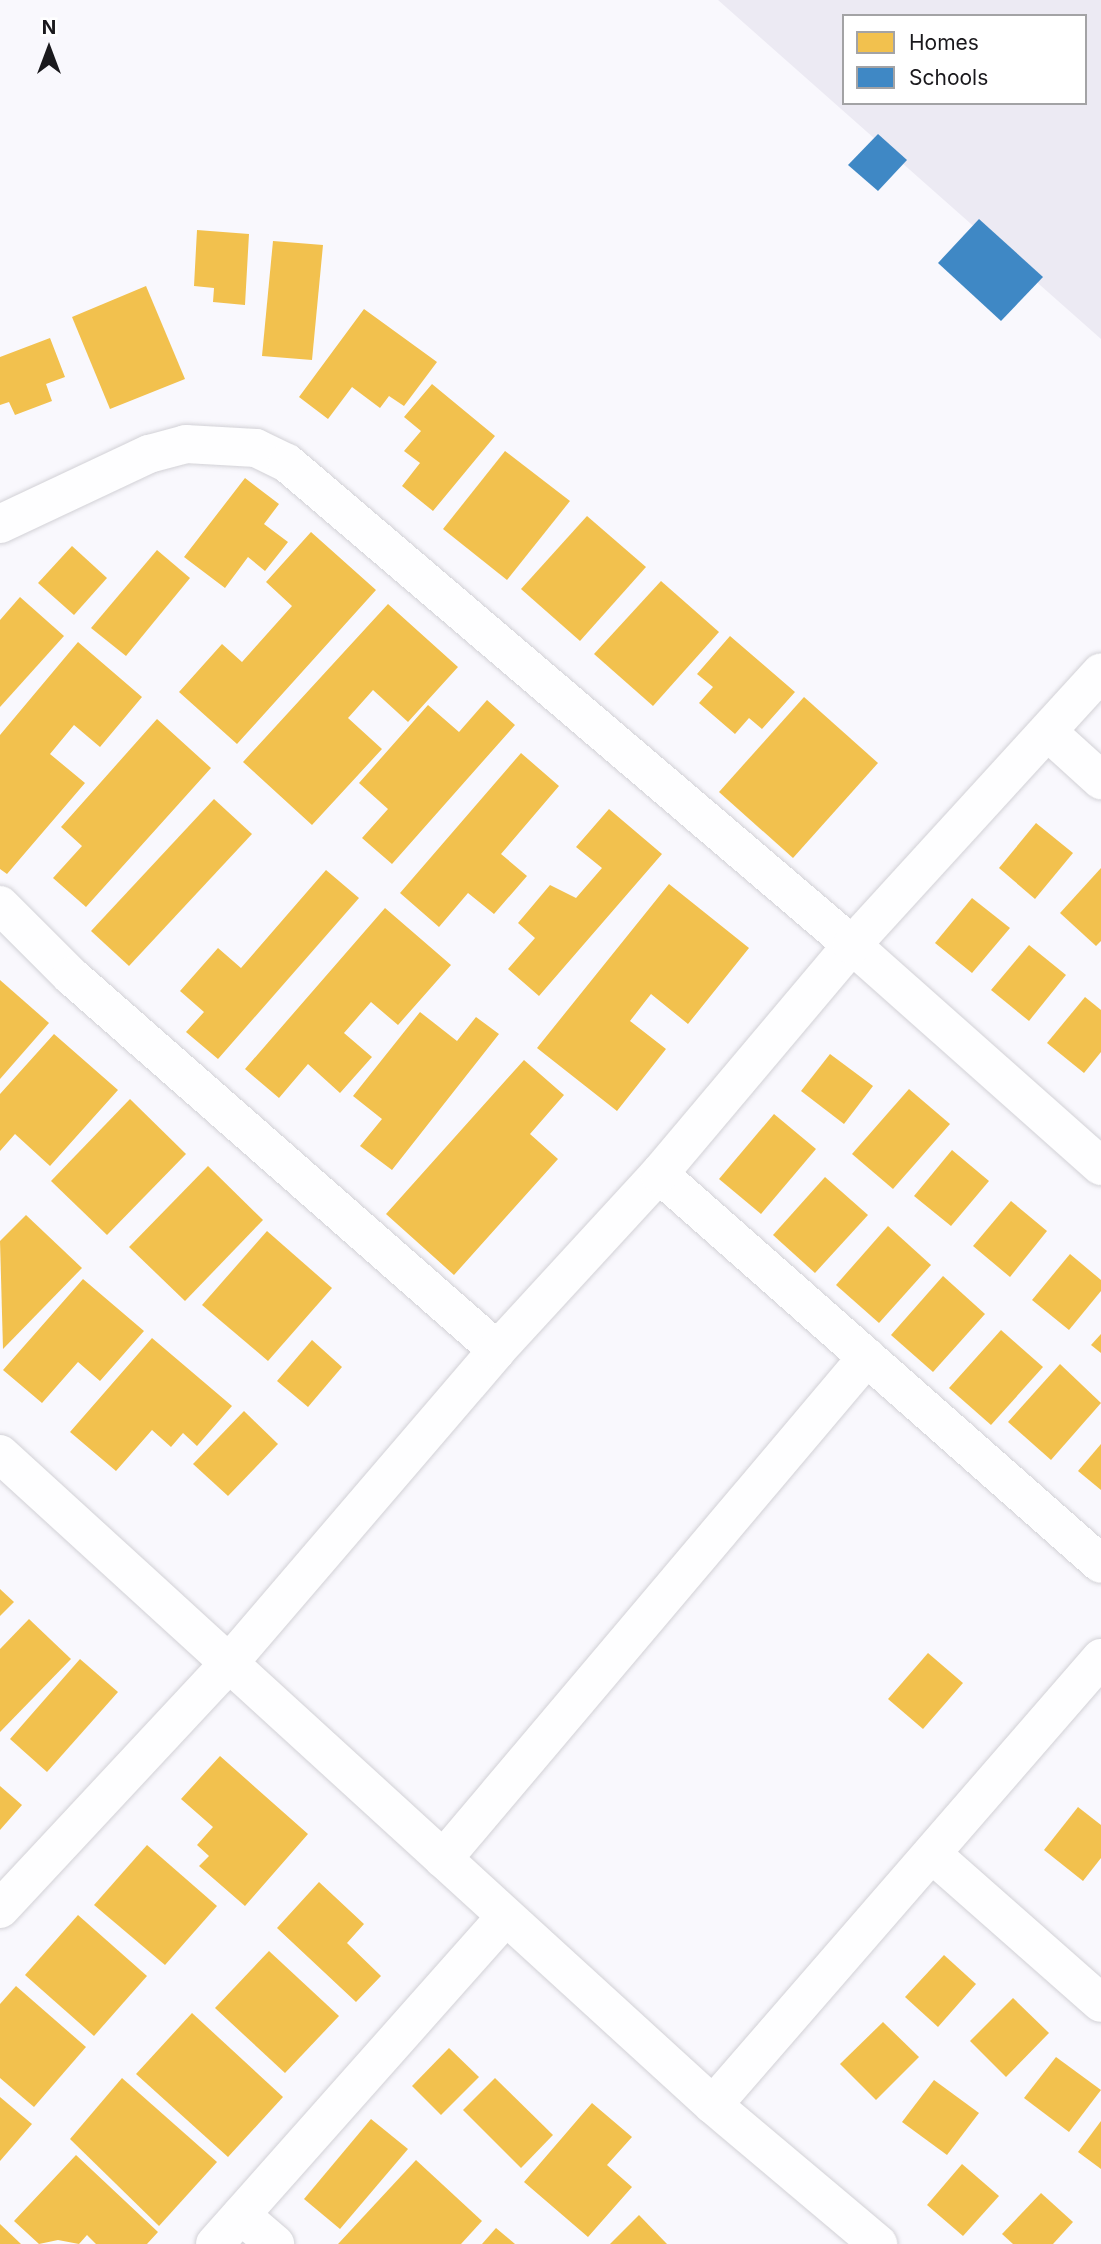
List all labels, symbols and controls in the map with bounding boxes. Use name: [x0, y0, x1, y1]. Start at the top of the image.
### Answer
north arrow: [14, 14, 84, 84]
legend: [842, 14, 1087, 105]
text: N: [42, 16, 56, 39]
text: Homes: [909, 30, 979, 55]
text: Schools: [909, 65, 988, 90]

